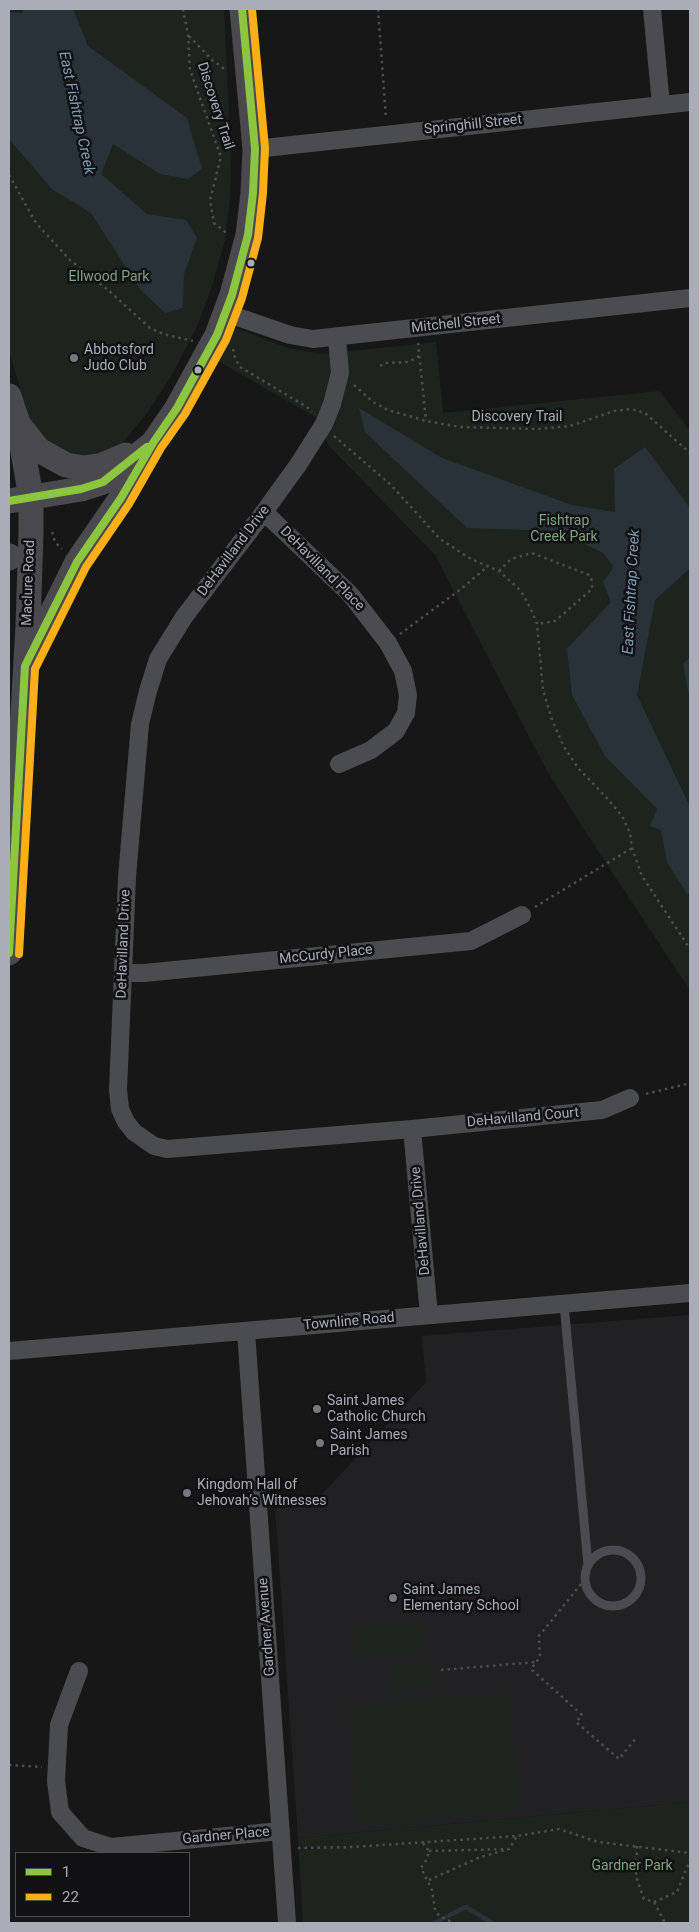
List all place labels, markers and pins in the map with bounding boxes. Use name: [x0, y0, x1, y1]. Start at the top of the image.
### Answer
unlabelled marker: [246, 258, 256, 268]
place label: Abbotsford Judo Club: [84, 342, 154, 374]
marker: Abbotsford Judo Club: [68, 352, 80, 364]
unlabelled marker: [193, 365, 203, 375]
place label: Saint James Catholic Church: [327, 1393, 426, 1425]
marker: Saint James Catholic Church: [311, 1403, 323, 1415]
place label: Saint James Parish: [330, 1427, 407, 1460]
marker: Saint James Parish: [314, 1437, 326, 1449]
place label: Kingdom Hall of Jehovah’s Witnesses: [197, 1477, 327, 1510]
marker: Kingdom Hall of Jehovah’s Witnesses: [181, 1487, 193, 1499]
place label: Saint James Elementary School: [403, 1582, 519, 1614]
marker: Saint James Elementary School: [387, 1592, 399, 1604]

